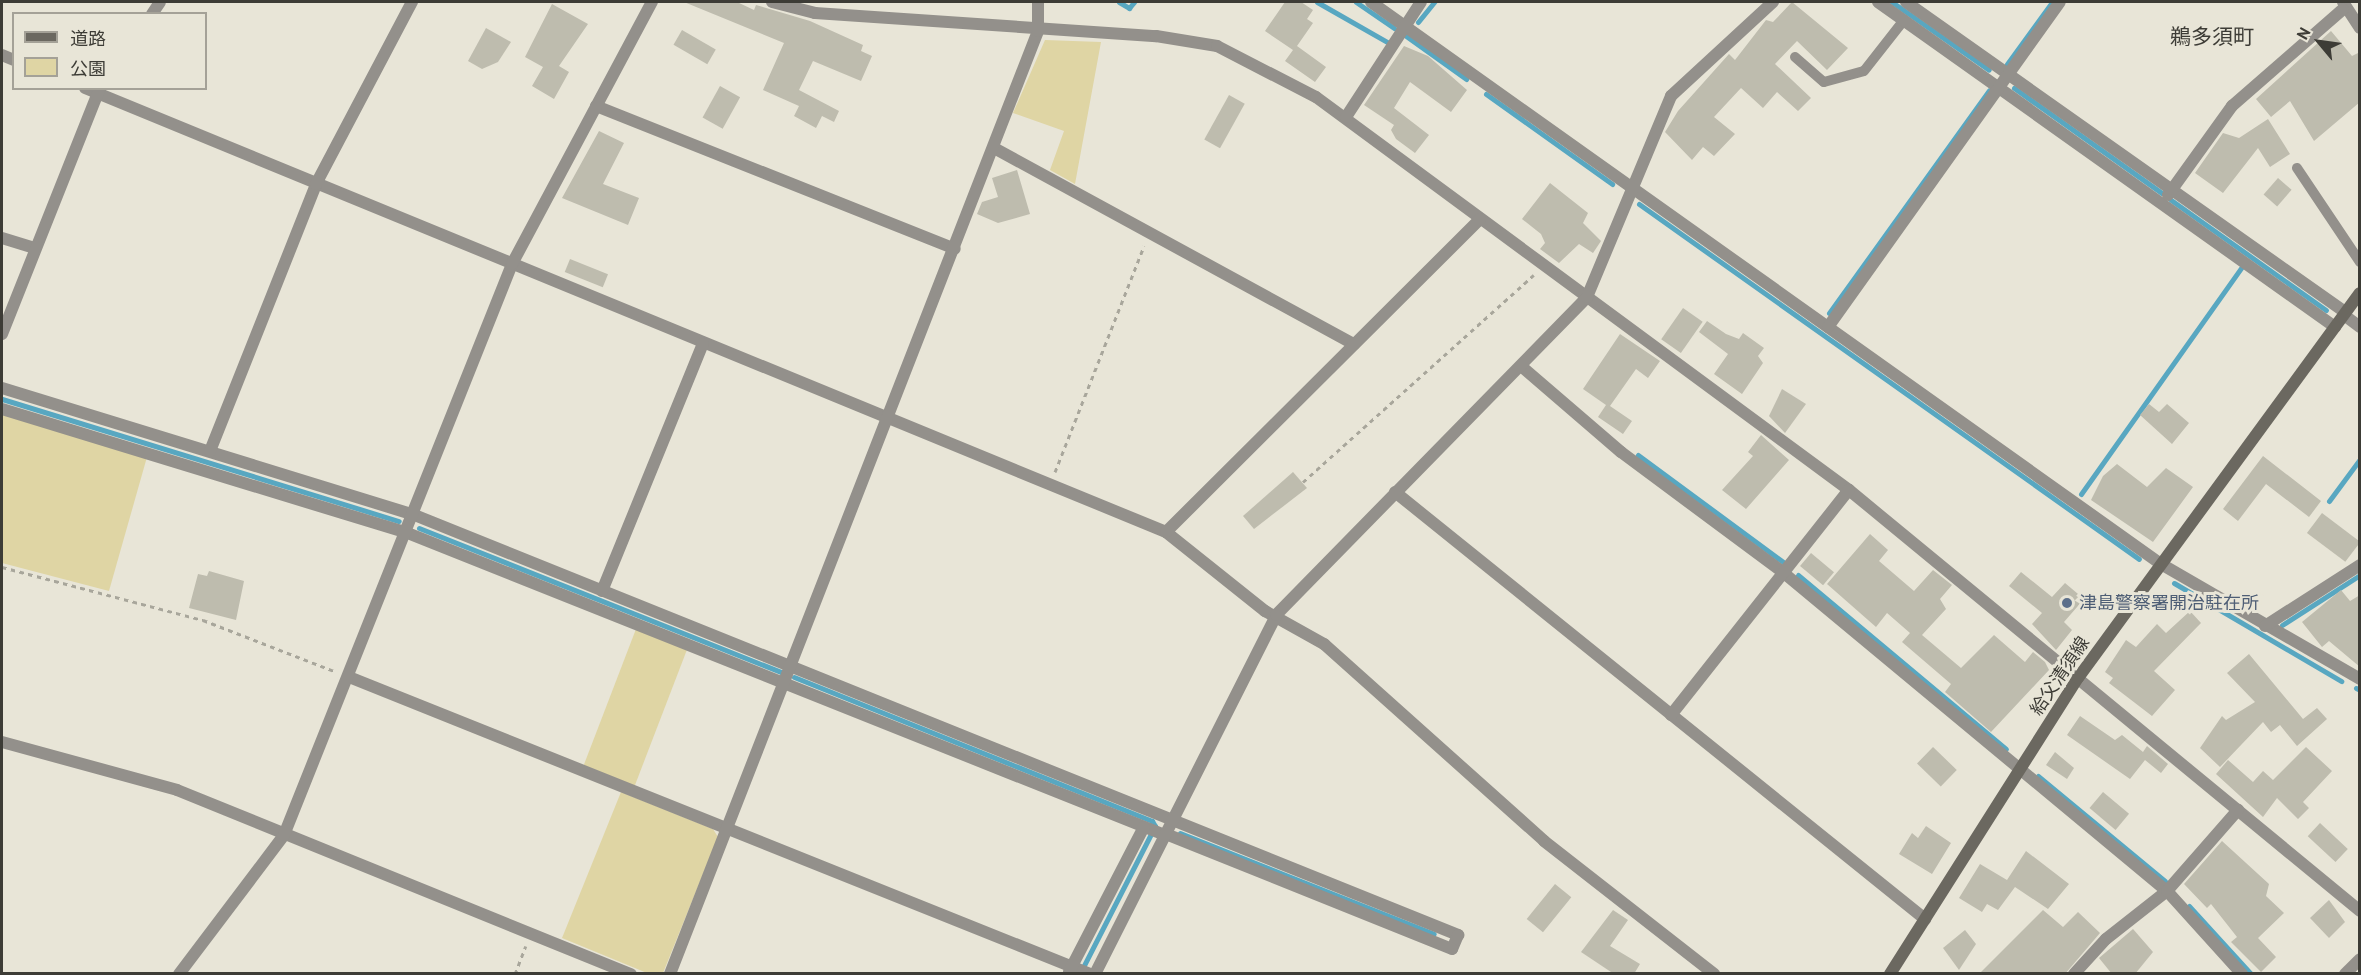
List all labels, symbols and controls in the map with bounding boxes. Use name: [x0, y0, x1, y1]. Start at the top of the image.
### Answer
legend: [12, 12, 207, 90]
north arrow: [2289, 12, 2349, 72]
district label: 鵜多須町: [2170, 24, 2254, 50]
text: N: [2292, 24, 2315, 43]
text: 道路: [70, 27, 106, 50]
text: 公園: [70, 57, 106, 80]
place label: 津島警察署開治駐在所: [2079, 592, 2259, 614]
marker: 津島警察署開治駐在所: [2060, 596, 2074, 610]
street label: 給父清須線: [2026, 633, 2094, 719]

